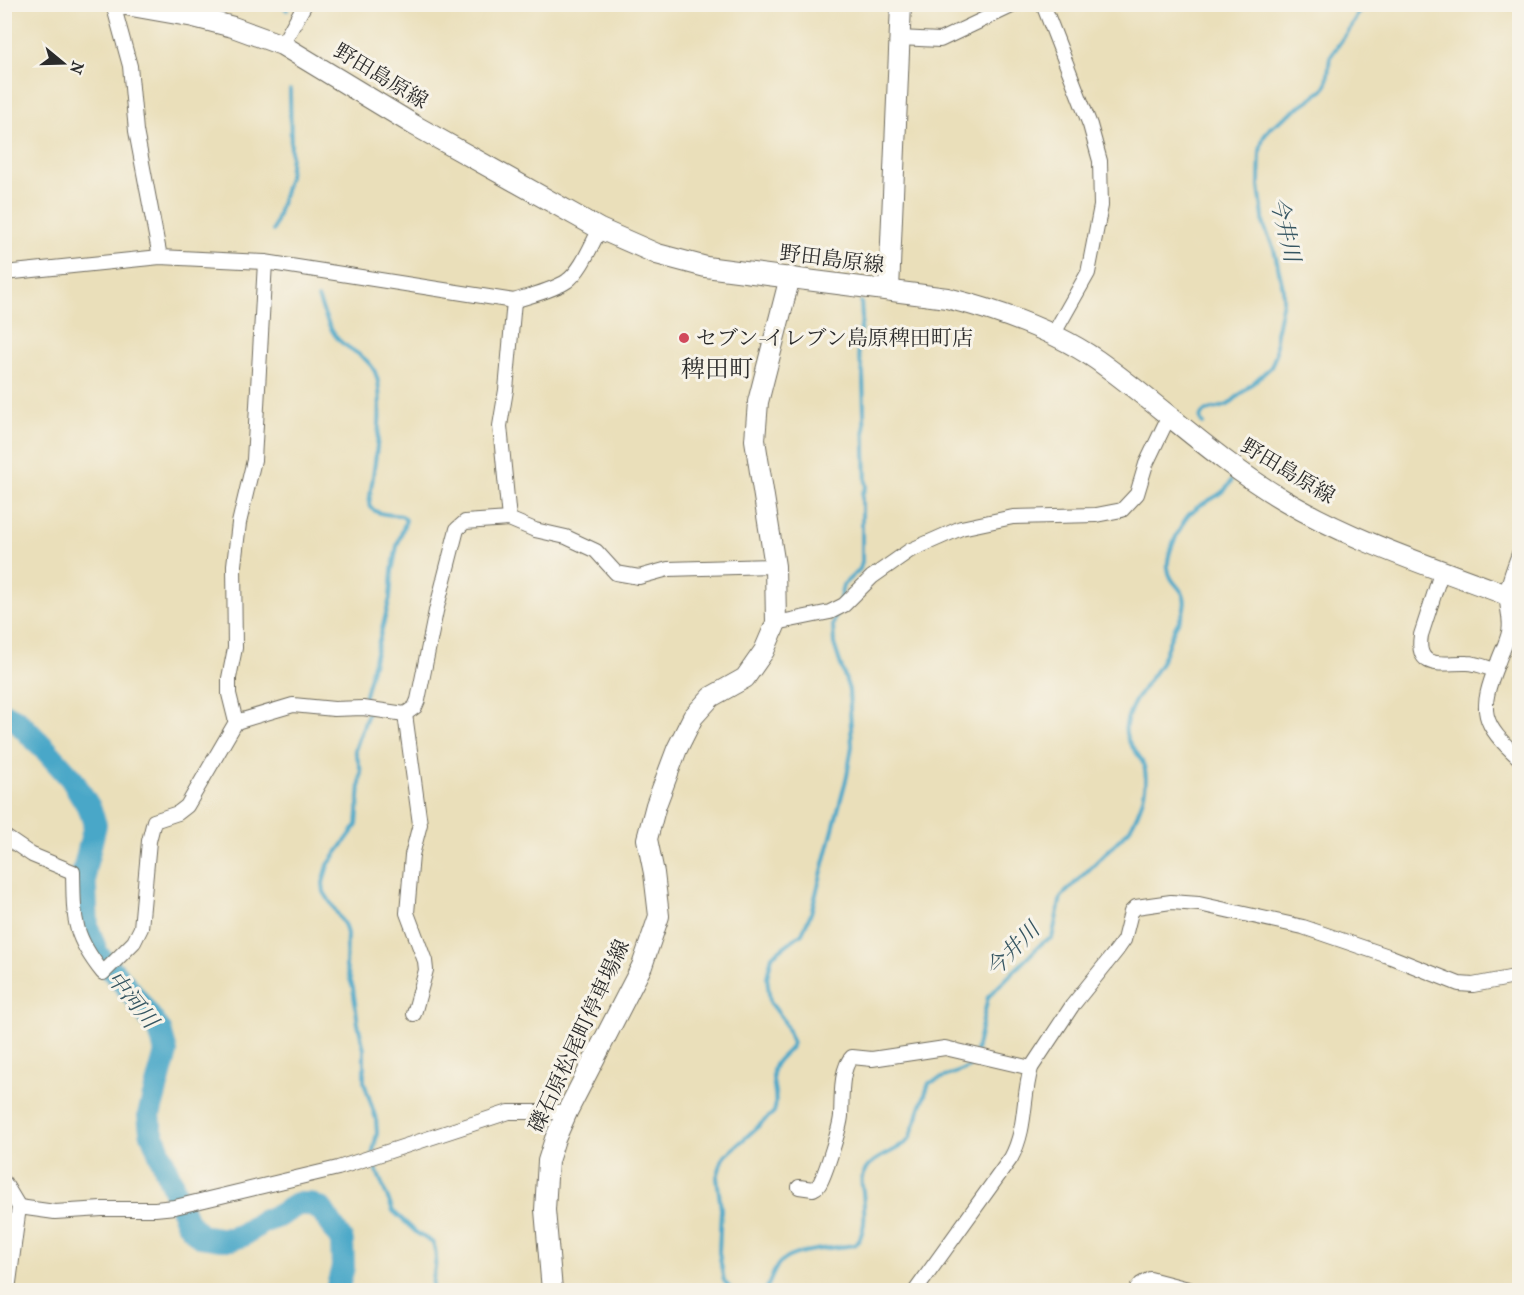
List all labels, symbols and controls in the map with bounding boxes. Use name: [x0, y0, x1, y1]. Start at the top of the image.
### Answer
north arrow: [33, 33, 93, 93]
street label: 野田島原線: [330, 39, 432, 113]
text: N: [65, 59, 88, 77]
water label: 今井川: [1265, 194, 1306, 266]
street label: 野田島原線: [778, 241, 886, 277]
place label: セブン-イレブン島原稗田町店: [696, 326, 973, 350]
marker: セブン-イレブン島原稗田町店: [677, 331, 691, 345]
district label: 稗田町: [681, 355, 753, 383]
street label: 野田島原線: [1237, 434, 1339, 508]
water label: 今井川: [980, 915, 1046, 982]
street label: 礫石原松尾町停車場線: [524, 936, 634, 1136]
water label: 中河川: [101, 966, 164, 1035]

